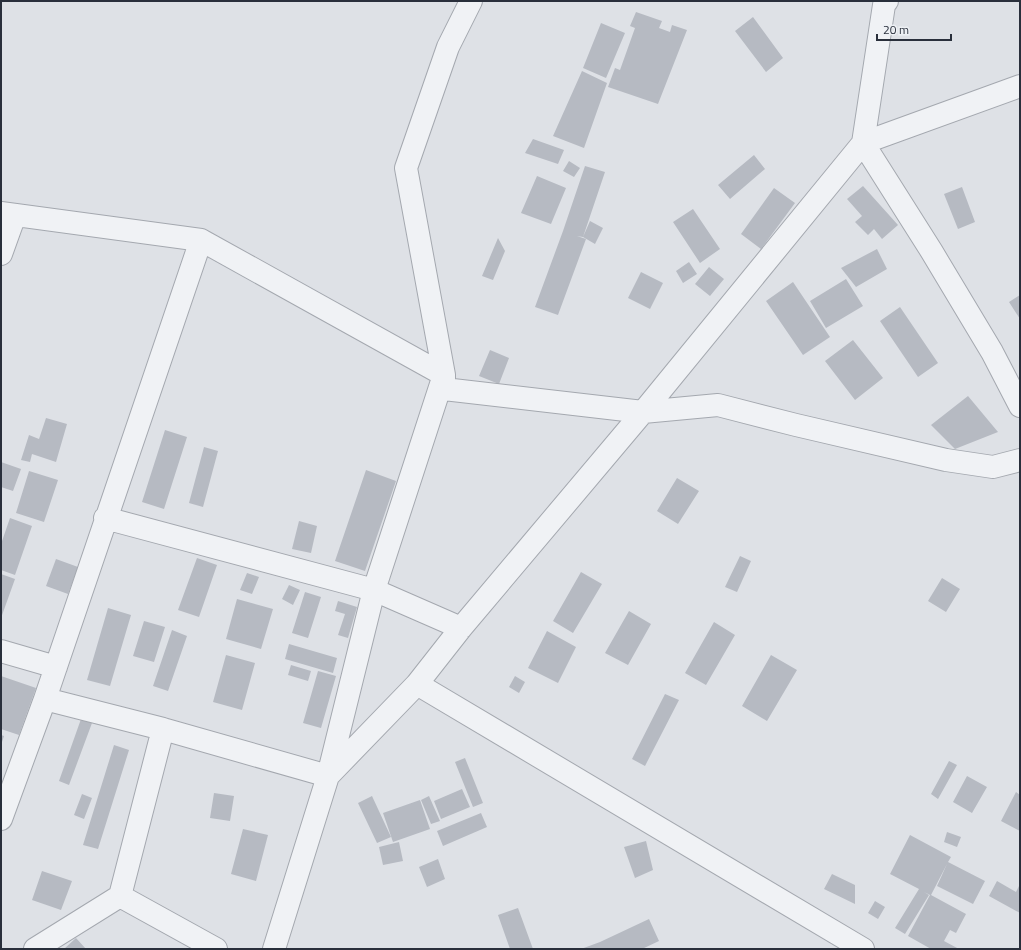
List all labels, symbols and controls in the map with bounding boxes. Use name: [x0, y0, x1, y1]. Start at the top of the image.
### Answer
scale bar: [877, 16, 951, 42]
text: 20 m: [883, 20, 909, 39]

